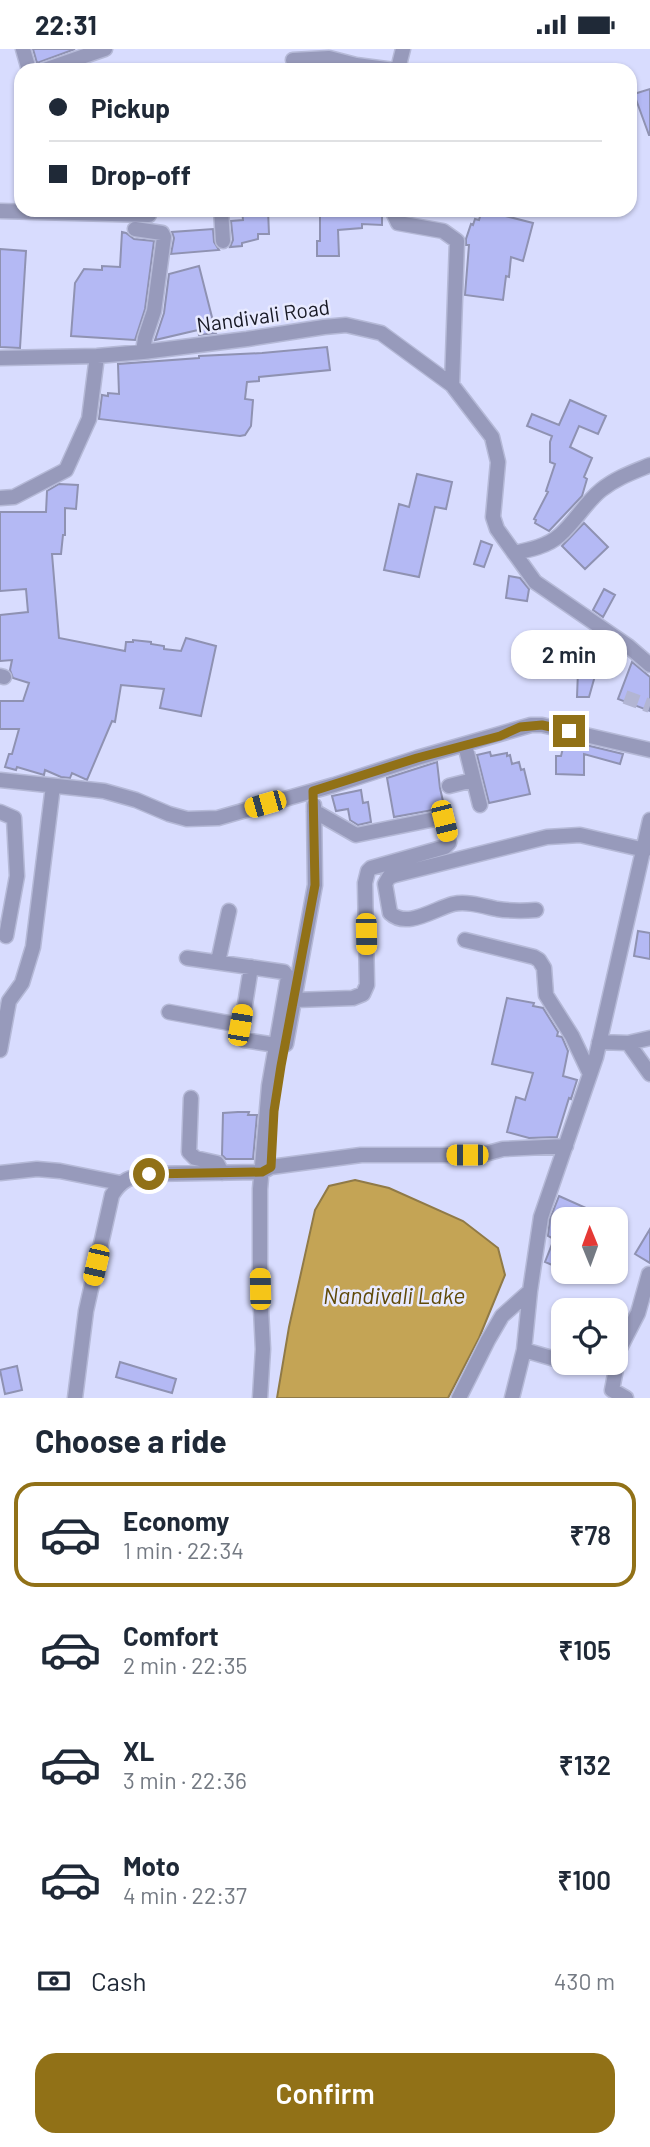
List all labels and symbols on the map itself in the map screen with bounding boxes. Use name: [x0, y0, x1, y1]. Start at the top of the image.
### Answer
street label: Nandivali Road: [195, 293, 331, 337]
callout: 2 min: [511, 629, 627, 679]
route end: [553, 715, 585, 747]
car: [242, 788, 289, 820]
car: [429, 798, 460, 844]
car: [356, 913, 377, 955]
car: [227, 1002, 254, 1048]
car: [447, 1145, 489, 1166]
route start: [133, 1158, 165, 1190]
north arrow: [551, 1207, 628, 1285]
car: [82, 1242, 111, 1288]
car: [250, 1268, 271, 1310]
water label: Nandivali Lake: [323, 1281, 465, 1309]

